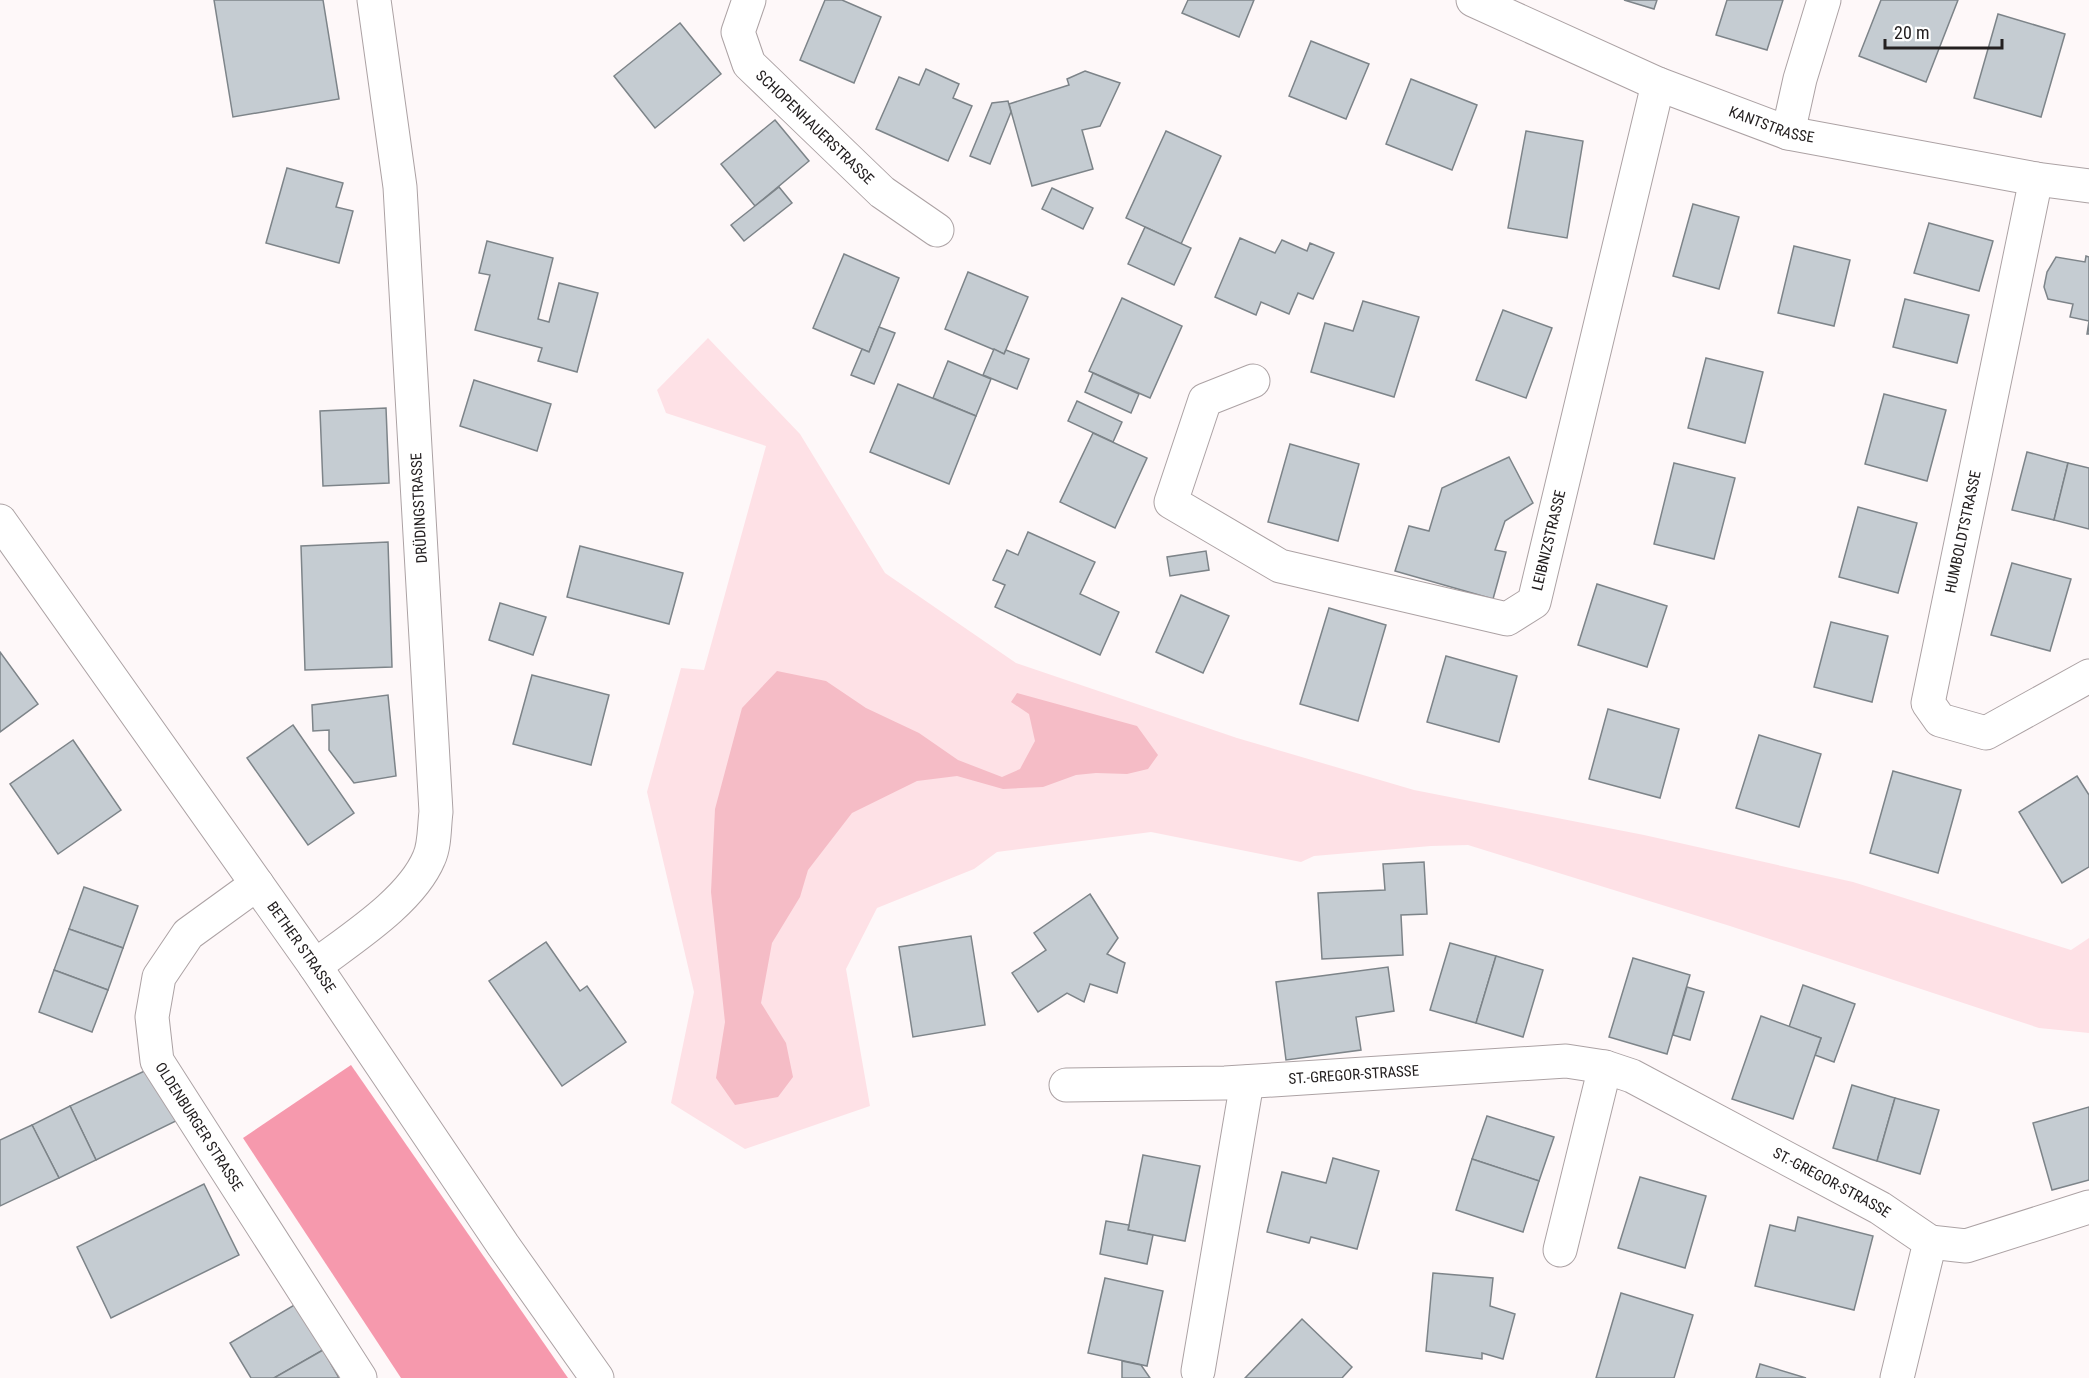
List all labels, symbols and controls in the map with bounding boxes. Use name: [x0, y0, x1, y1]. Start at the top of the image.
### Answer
scale bar: [1885, 12, 2002, 50]
text: 20 m: [1894, 22, 1929, 43]
street label: SCHOPENHAUERSTRASSE: [752, 66, 878, 188]
street label: KANTSTRASSE: [1726, 103, 1816, 147]
street label: DRÜDINGSTRASSE: [407, 452, 431, 564]
street label: HUMBOLDTSTRASSE: [1941, 469, 1985, 595]
street label: LEIBNIZSTRASSE: [1528, 488, 1569, 592]
street label: BETHER STRASSE: [263, 898, 339, 996]
street label: OLDENBURGER STRASSE: [151, 1059, 247, 1194]
street label: ST.-GREGOR-STRASSE: [1288, 1062, 1420, 1088]
street label: ST.-GREGOR-STRASSE: [1770, 1144, 1894, 1222]

